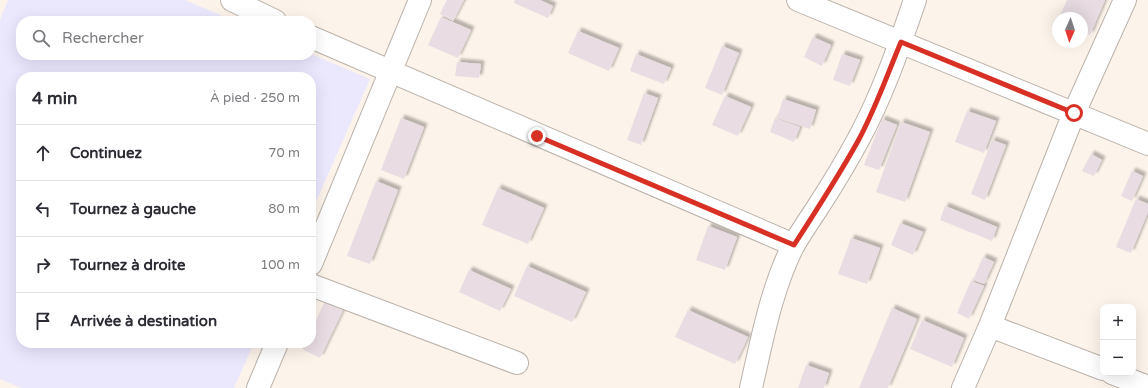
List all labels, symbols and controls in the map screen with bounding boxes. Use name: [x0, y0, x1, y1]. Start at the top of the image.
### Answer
north arrow: [1052, 12, 1088, 48]
search box: [16, 16, 316, 60]
icon: search: [30, 27, 52, 49]
text: Rechercher: [62, 29, 144, 47]
text: 4 min: [32, 88, 77, 109]
text: À pied · 250 m: [210, 90, 300, 106]
route start: [1065, 104, 1083, 122]
route end: [528, 127, 546, 145]
icon: ahead: [32, 142, 54, 164]
text: Continuez: [70, 144, 142, 162]
text: 70 m: [268, 145, 300, 161]
icon: left: [32, 198, 54, 220]
text: Tournez à gauche: [70, 200, 196, 218]
text: 80 m: [268, 201, 300, 217]
icon: right: [32, 254, 54, 276]
text: Tournez à droite: [70, 256, 185, 274]
text: 100 m: [260, 257, 300, 273]
map controls: [1100, 304, 1136, 376]
button: +: [1100, 304, 1136, 340]
icon: arrive: [32, 310, 54, 332]
text: Arrivée à destination: [70, 312, 217, 330]
button: −: [1100, 340, 1136, 376]

